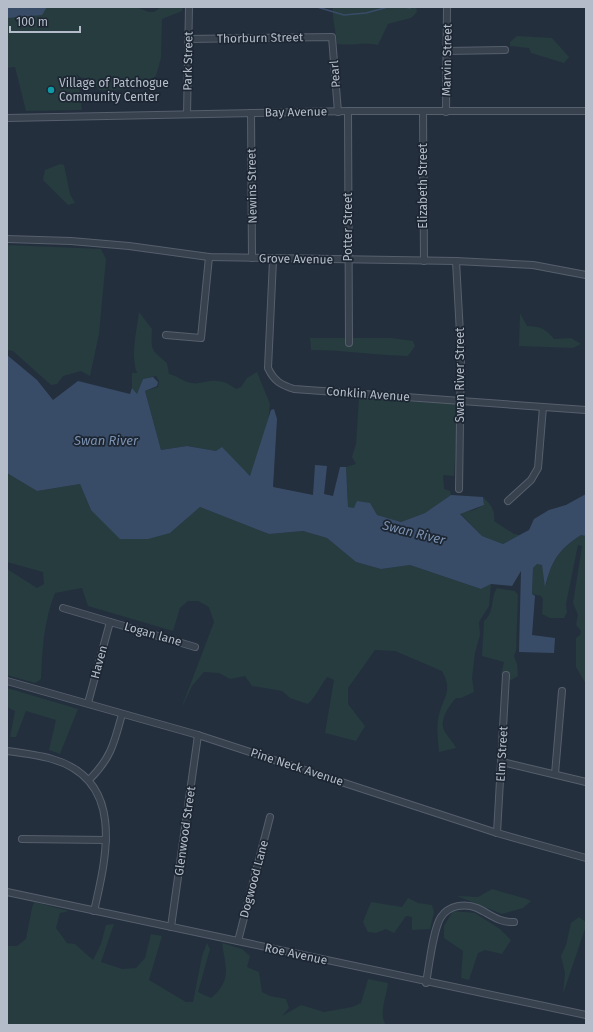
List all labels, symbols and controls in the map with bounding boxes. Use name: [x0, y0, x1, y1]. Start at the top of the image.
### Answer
scale bar: [10, 8, 80, 34]
text: 100 m: [16, 15, 48, 29]
street label: Marvin Street: [439, 23, 455, 96]
street label: Thorburn Street: [217, 30, 304, 46]
street label: Park Street: [180, 31, 196, 91]
street label: Pearl: [327, 59, 343, 88]
place label: Village of Patchogue Community Center: [59, 76, 169, 104]
marker: Village of Patchogue Community Center: [46, 85, 56, 95]
street label: Bay Avenue: [265, 104, 327, 120]
street label: Elizabeth Street: [416, 143, 430, 229]
street label: Newins Street: [244, 148, 260, 224]
street label: Potter Street: [341, 192, 355, 262]
street label: Grove Avenue: [259, 251, 333, 267]
street label: Swan River Street: [453, 327, 467, 423]
street label: Conklin Avenue: [326, 384, 410, 404]
water label: Swan River: [73, 433, 139, 448]
water label: Swan River: [380, 517, 448, 548]
street label: Logan lane: [123, 619, 183, 649]
street label: Haven: [88, 644, 110, 680]
street label: Elm Street: [494, 725, 510, 782]
street label: Pine Neck Avenue: [249, 745, 345, 789]
street label: Glenwood Street: [172, 785, 198, 877]
street label: Dogwood Lane: [237, 839, 271, 919]
street label: Roe Avenue: [263, 941, 329, 967]

